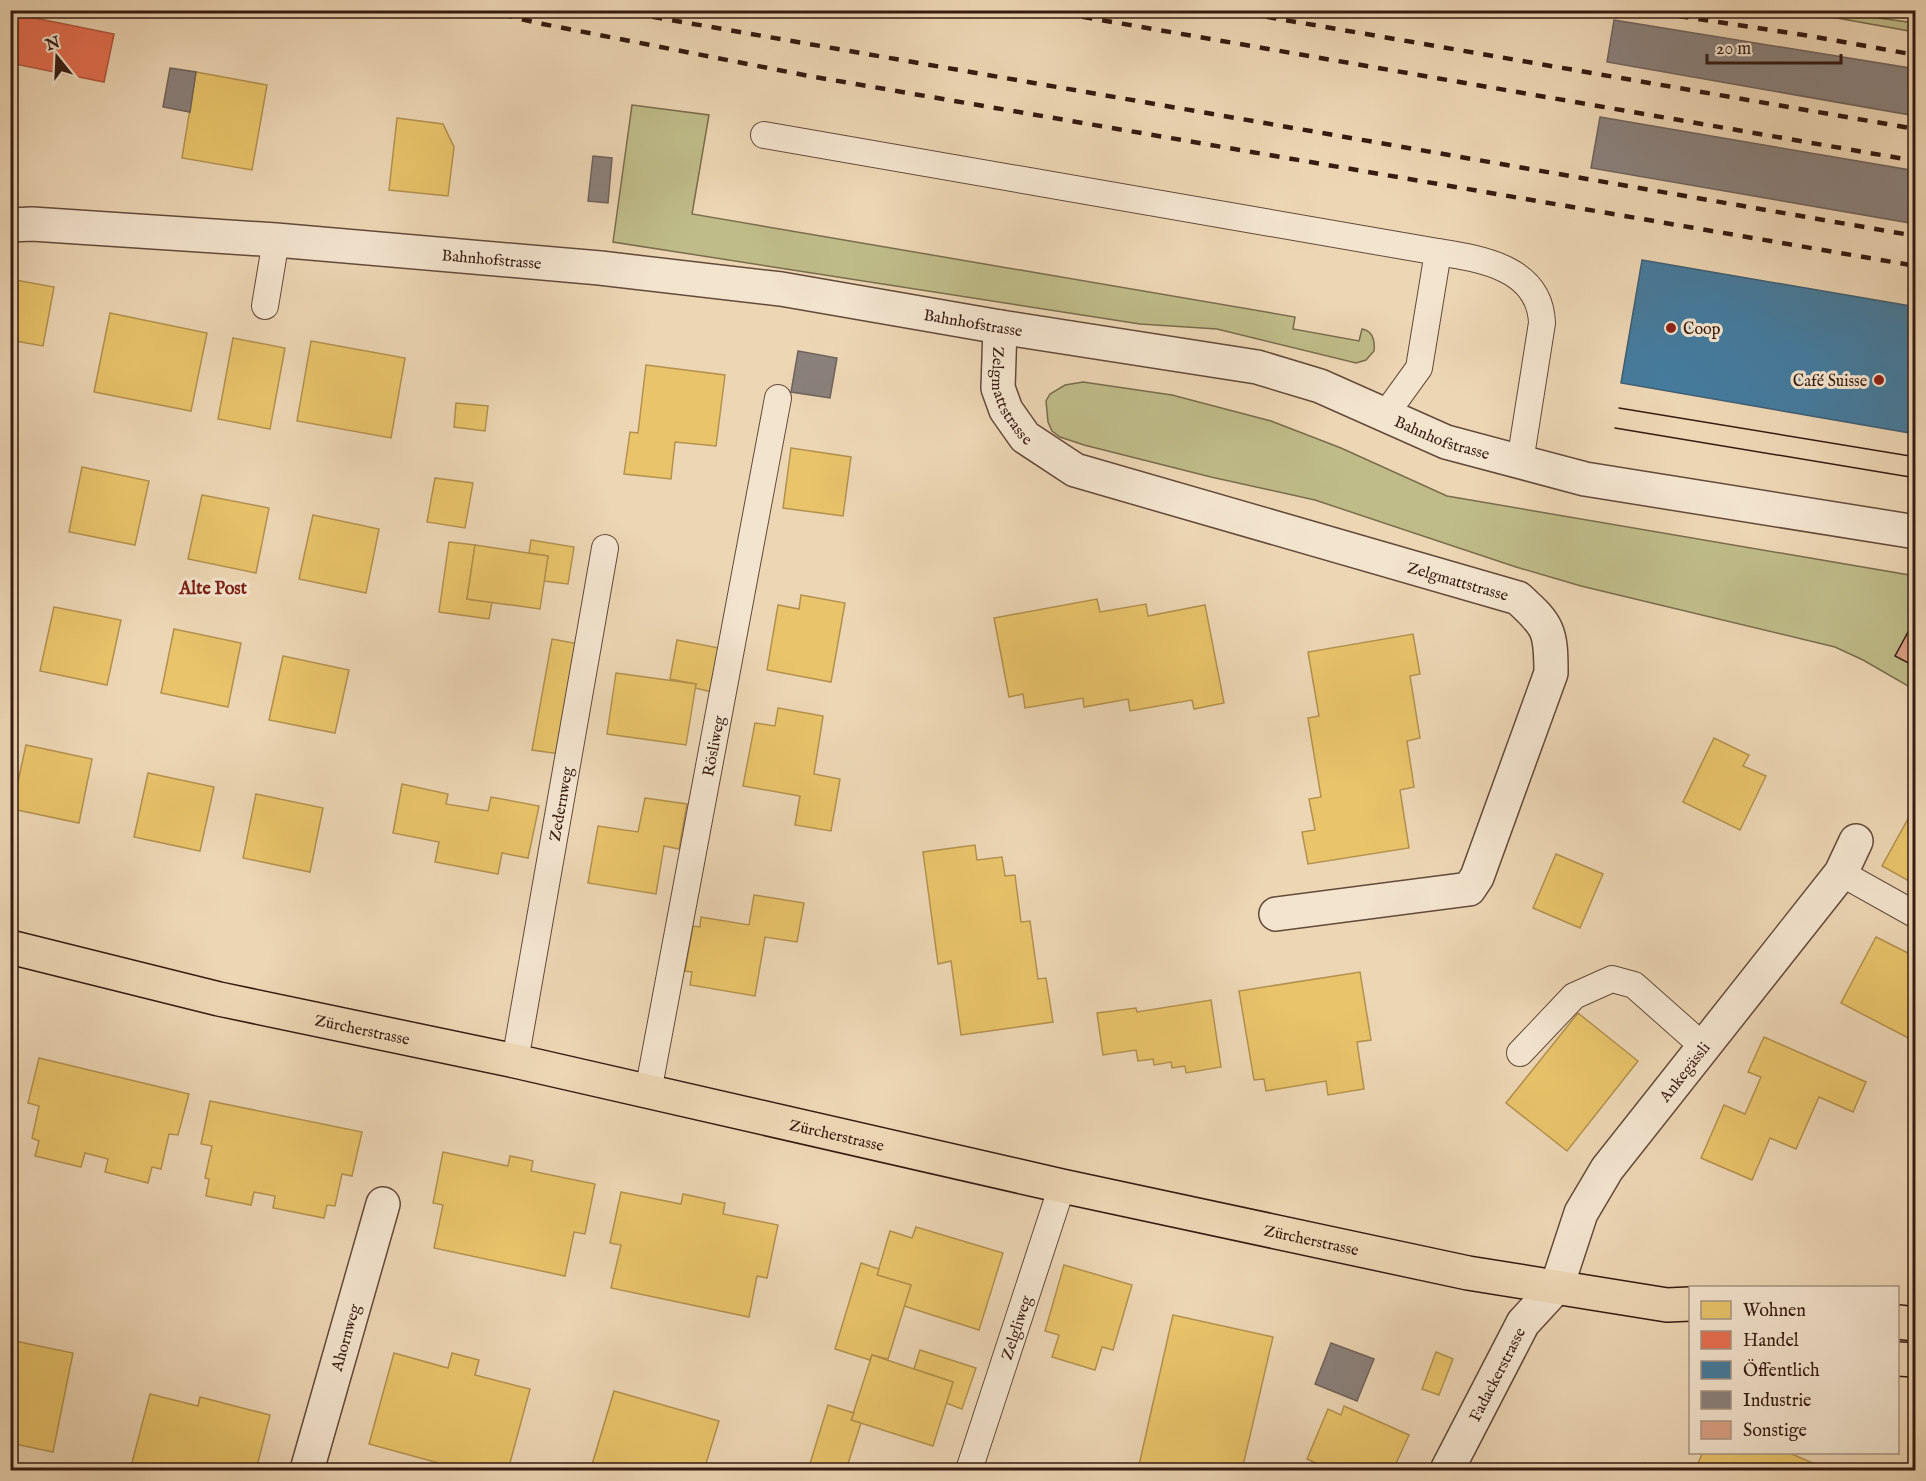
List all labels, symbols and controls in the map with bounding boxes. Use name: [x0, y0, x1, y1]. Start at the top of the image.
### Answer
north arrow: [27, 27, 87, 87]
scale bar: [1707, 27, 1840, 65]
text: N: [42, 33, 63, 57]
text: 20 m: [1716, 38, 1751, 61]
street label: Bahnhofstrasse: [441, 246, 542, 275]
street label: Bahnhofstrasse: [922, 306, 1024, 342]
place label: Coop: [1683, 320, 1721, 340]
marker: Coop: [1664, 321, 1678, 335]
street label: Zelgmattstrasse: [986, 346, 1035, 451]
place label: Café Suisse: [1793, 372, 1867, 392]
marker: Café Suisse: [1872, 373, 1886, 387]
street label: Bahnhofstrasse: [1391, 412, 1491, 465]
street label: Zelgmattstrasse: [1404, 558, 1510, 607]
district label: Alte Post: [178, 578, 248, 601]
street label: Rösliweg: [699, 714, 730, 778]
street label: Zedernweg: [546, 765, 578, 843]
street label: Zürcherstrasse: [313, 1011, 411, 1051]
street label: Ankegässli: [1655, 1039, 1715, 1107]
street label: Zürcherstrasse: [787, 1116, 886, 1157]
street label: Zürcherstrasse: [1262, 1222, 1360, 1261]
legend: [1689, 1286, 1899, 1454]
street label: Zelgliweg: [998, 1293, 1038, 1363]
text: Wohnen: [1743, 1300, 1806, 1323]
street label: Ahornweg: [328, 1302, 366, 1375]
street label: Fadackerstrasse: [1466, 1324, 1531, 1425]
text: Handel: [1743, 1330, 1799, 1353]
text: Öffentlich: [1743, 1359, 1820, 1383]
text: Industrie: [1743, 1390, 1811, 1413]
text: Sonstige: [1743, 1420, 1807, 1443]

